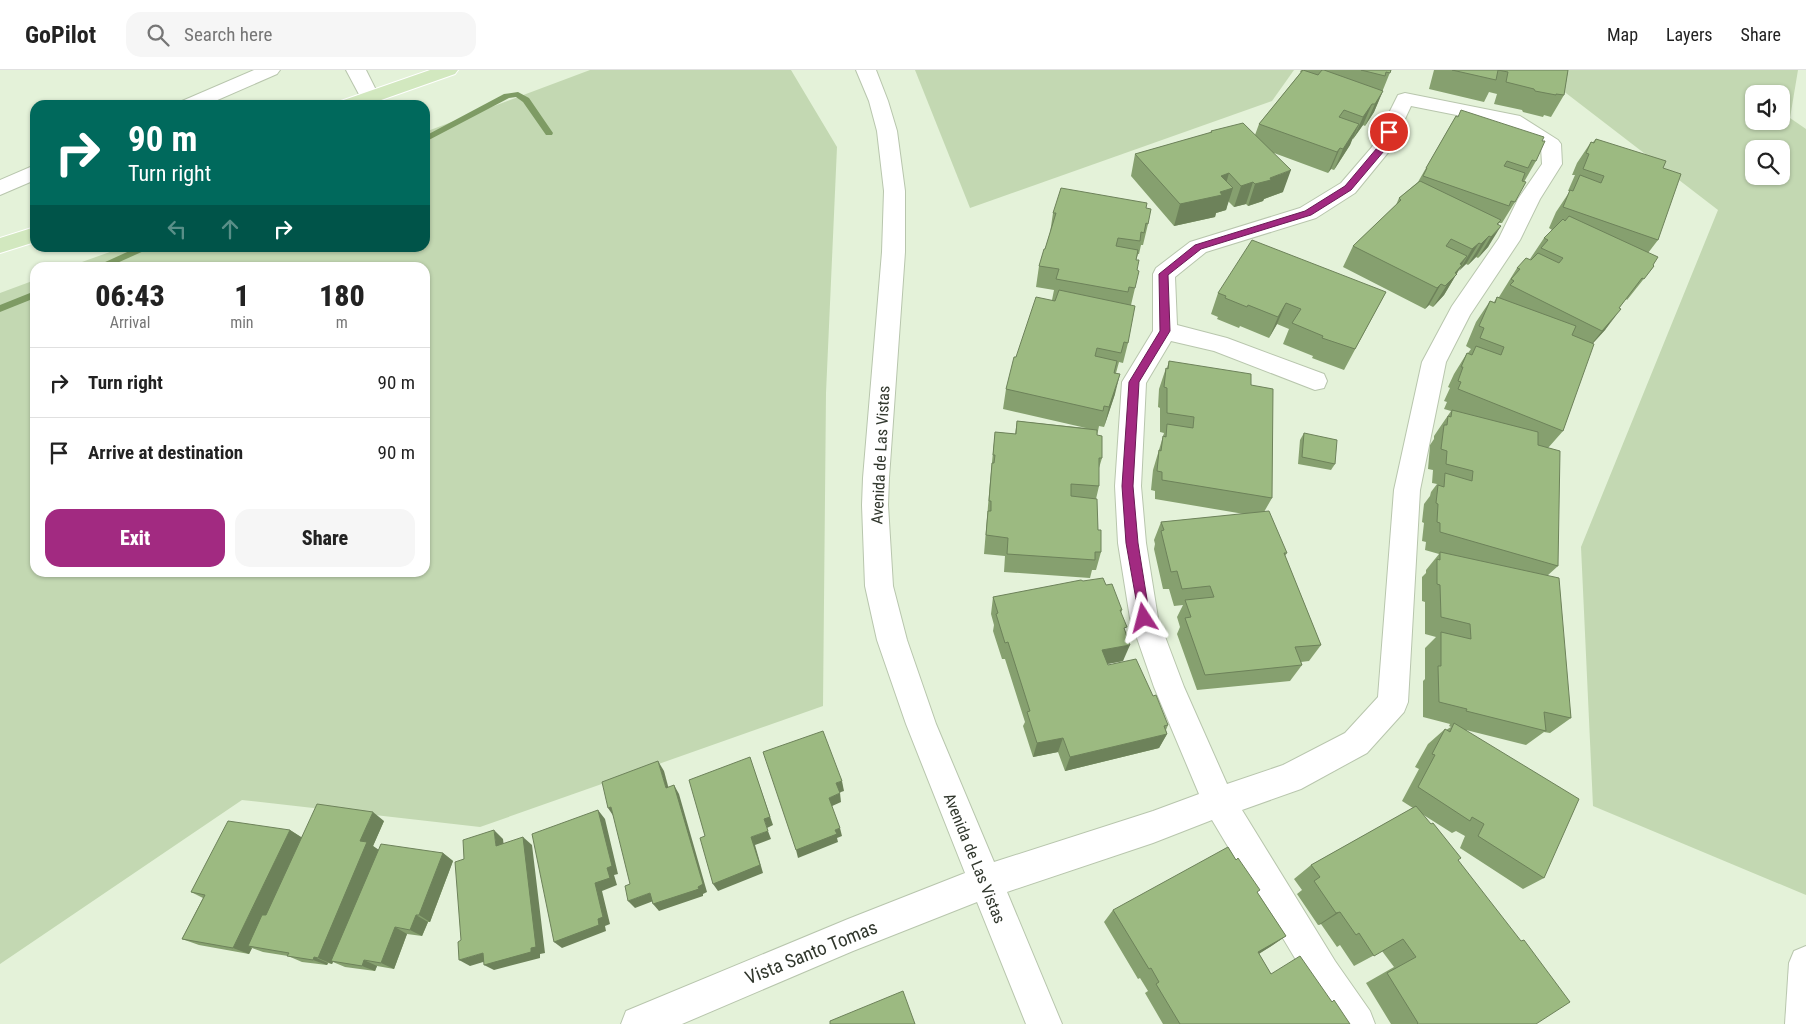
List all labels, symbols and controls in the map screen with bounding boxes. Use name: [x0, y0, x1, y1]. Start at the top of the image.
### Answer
search box: [126, 12, 476, 57]
text: GoPilot: [25, 21, 96, 49]
icon: search: [144, 21, 172, 49]
text: Search here: [184, 23, 272, 46]
text: Map: [1607, 24, 1638, 45]
text: Layers: [1666, 24, 1713, 45]
text: Share: [1741, 24, 1781, 45]
map controls: [1745, 85, 1790, 185]
button: sound: [1745, 85, 1790, 130]
pin: [1368, 111, 1410, 153]
icon: arrive: [1375, 118, 1403, 146]
text: 90 m: [128, 119, 197, 160]
icon: right: [45, 120, 110, 185]
button: search: [1745, 140, 1790, 185]
text: Turn right: [128, 161, 211, 186]
icon: left: [163, 215, 191, 243]
icon: ahead: [216, 215, 244, 243]
icon: right: [269, 215, 297, 243]
text: 06:43: [95, 278, 165, 313]
text: 1: [234, 278, 249, 313]
text: 180: [319, 278, 365, 313]
text: Arrival: [110, 313, 150, 332]
text: min: [230, 313, 254, 332]
text: m: [336, 313, 348, 332]
icon: right: [45, 369, 73, 397]
text: Turn right: [88, 371, 163, 394]
text: 90 m: [378, 371, 415, 394]
street label: Avenida de Las Vistas: [867, 385, 894, 525]
icon: arrive: [45, 439, 73, 467]
text: Arrive at destination: [88, 441, 243, 464]
text: 90 m: [378, 441, 415, 464]
button: Exit: [45, 509, 225, 567]
button: Share: [235, 509, 415, 567]
position arrow: [1117, 591, 1169, 643]
street label: Avenida de Las Vistas: [940, 790, 1009, 926]
street label: Vista Santo Tomas: [742, 915, 881, 989]

